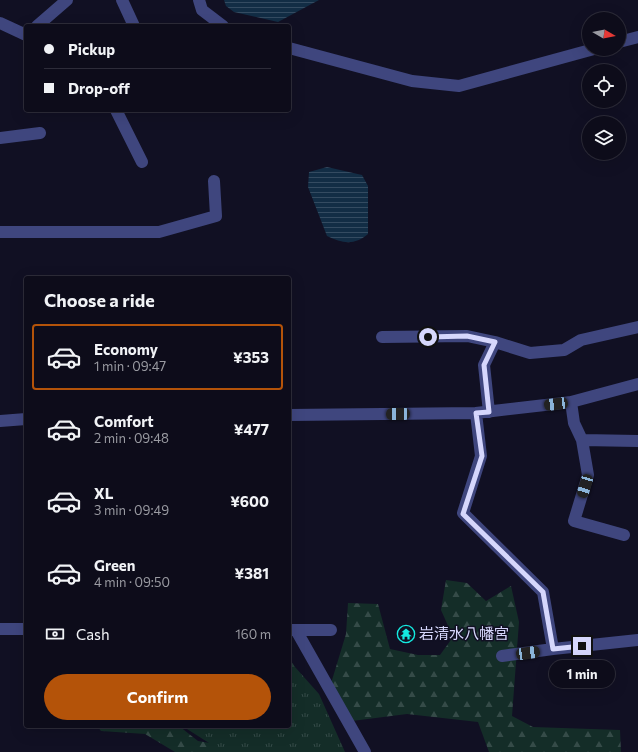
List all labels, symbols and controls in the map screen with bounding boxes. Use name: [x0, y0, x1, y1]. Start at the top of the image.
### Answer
north arrow: [582, 12, 626, 56]
map controls: [582, 12, 626, 160]
text: Pickup: [68, 40, 115, 58]
button: locate: [582, 64, 626, 108]
text: Drop-off: [68, 79, 130, 97]
button: layers: [582, 116, 626, 160]
text: Choose a ride: [44, 289, 155, 311]
route start: [419, 328, 437, 346]
icon: car: [46, 339, 82, 375]
text: Economy: [94, 340, 158, 358]
text: ¥353: [233, 348, 269, 366]
text: 1 min · 09:47: [94, 358, 166, 374]
car: [543, 397, 569, 411]
car: [386, 408, 410, 420]
icon: car: [46, 411, 82, 447]
text: Comfort: [94, 412, 154, 430]
text: ¥477: [234, 420, 269, 438]
text: 2 min · 09:48: [94, 430, 169, 446]
car: [576, 473, 594, 499]
icon: car: [46, 483, 82, 519]
text: XL: [94, 484, 113, 502]
text: ¥600: [230, 492, 269, 510]
text: 3 min · 09:49: [94, 502, 169, 518]
icon: car: [46, 555, 82, 591]
text: Green: [94, 556, 135, 574]
text: ¥381: [235, 564, 269, 582]
text: 4 min · 09:50: [94, 574, 170, 590]
icon: cash: [44, 623, 66, 645]
temple icon: 岩清水八幡宮: [396, 624, 416, 644]
place label: 岩清水八幡宮: [419, 624, 509, 642]
text: Cash: [76, 625, 110, 643]
text: 160 m: [235, 626, 271, 642]
route end: [573, 637, 591, 655]
car: [515, 645, 541, 661]
callout: 1 min: [549, 660, 615, 688]
text: 1 min: [567, 666, 597, 682]
button: Confirm: [44, 674, 271, 720]

